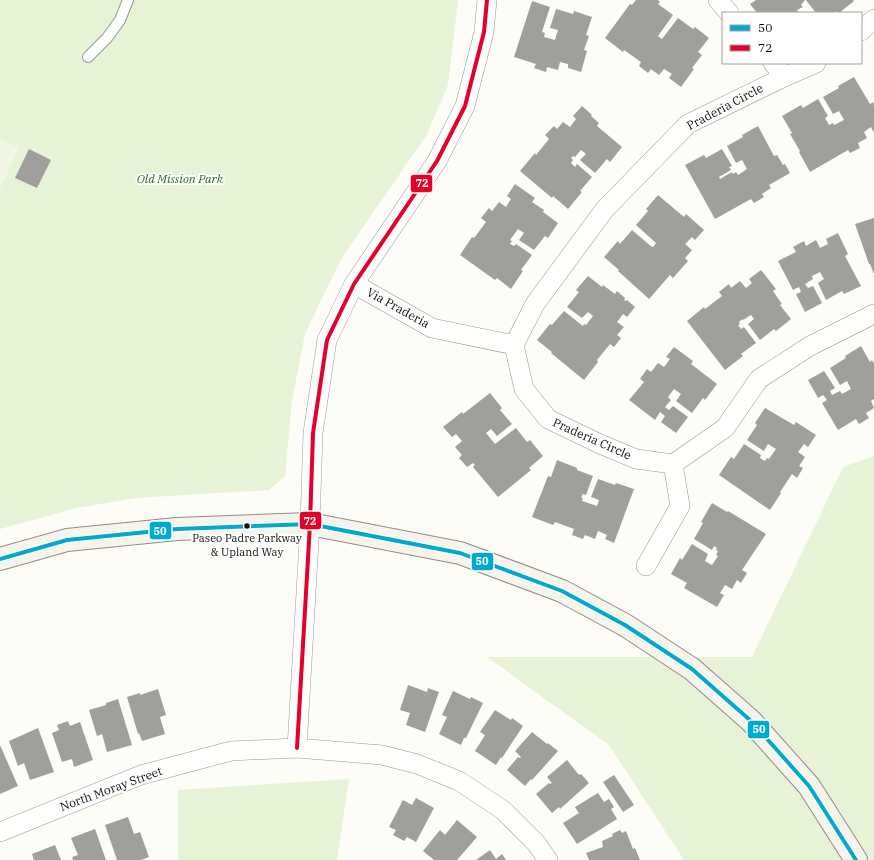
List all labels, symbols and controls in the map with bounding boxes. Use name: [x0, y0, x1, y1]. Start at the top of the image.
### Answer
legend: [722, 12, 862, 64]
text: 50: [758, 20, 772, 35]
text: 72: [758, 40, 772, 55]
street label: Praderia Circle: [684, 80, 766, 133]
park label: Old Mission Park: [137, 171, 224, 186]
line badge: 72: [410, 174, 433, 193]
text: 72: [415, 176, 429, 190]
street label: Via Praderia: [364, 284, 433, 331]
street label: Praderia Circle: [551, 415, 634, 463]
line badge: 72: [299, 511, 322, 530]
text: 72: [303, 514, 317, 528]
line badge: 50: [149, 521, 172, 540]
marker: Paseo Padre Parkway & Upland Way: [242, 521, 252, 531]
text: 50: [153, 524, 167, 538]
place label: Paseo Padre Parkway & Upland Way: [192, 531, 302, 559]
line badge: 50: [471, 552, 494, 571]
text: 50: [475, 554, 489, 568]
line badge: 50: [747, 720, 770, 739]
text: 50: [752, 722, 766, 736]
street label: North Moray Street: [58, 763, 164, 814]

